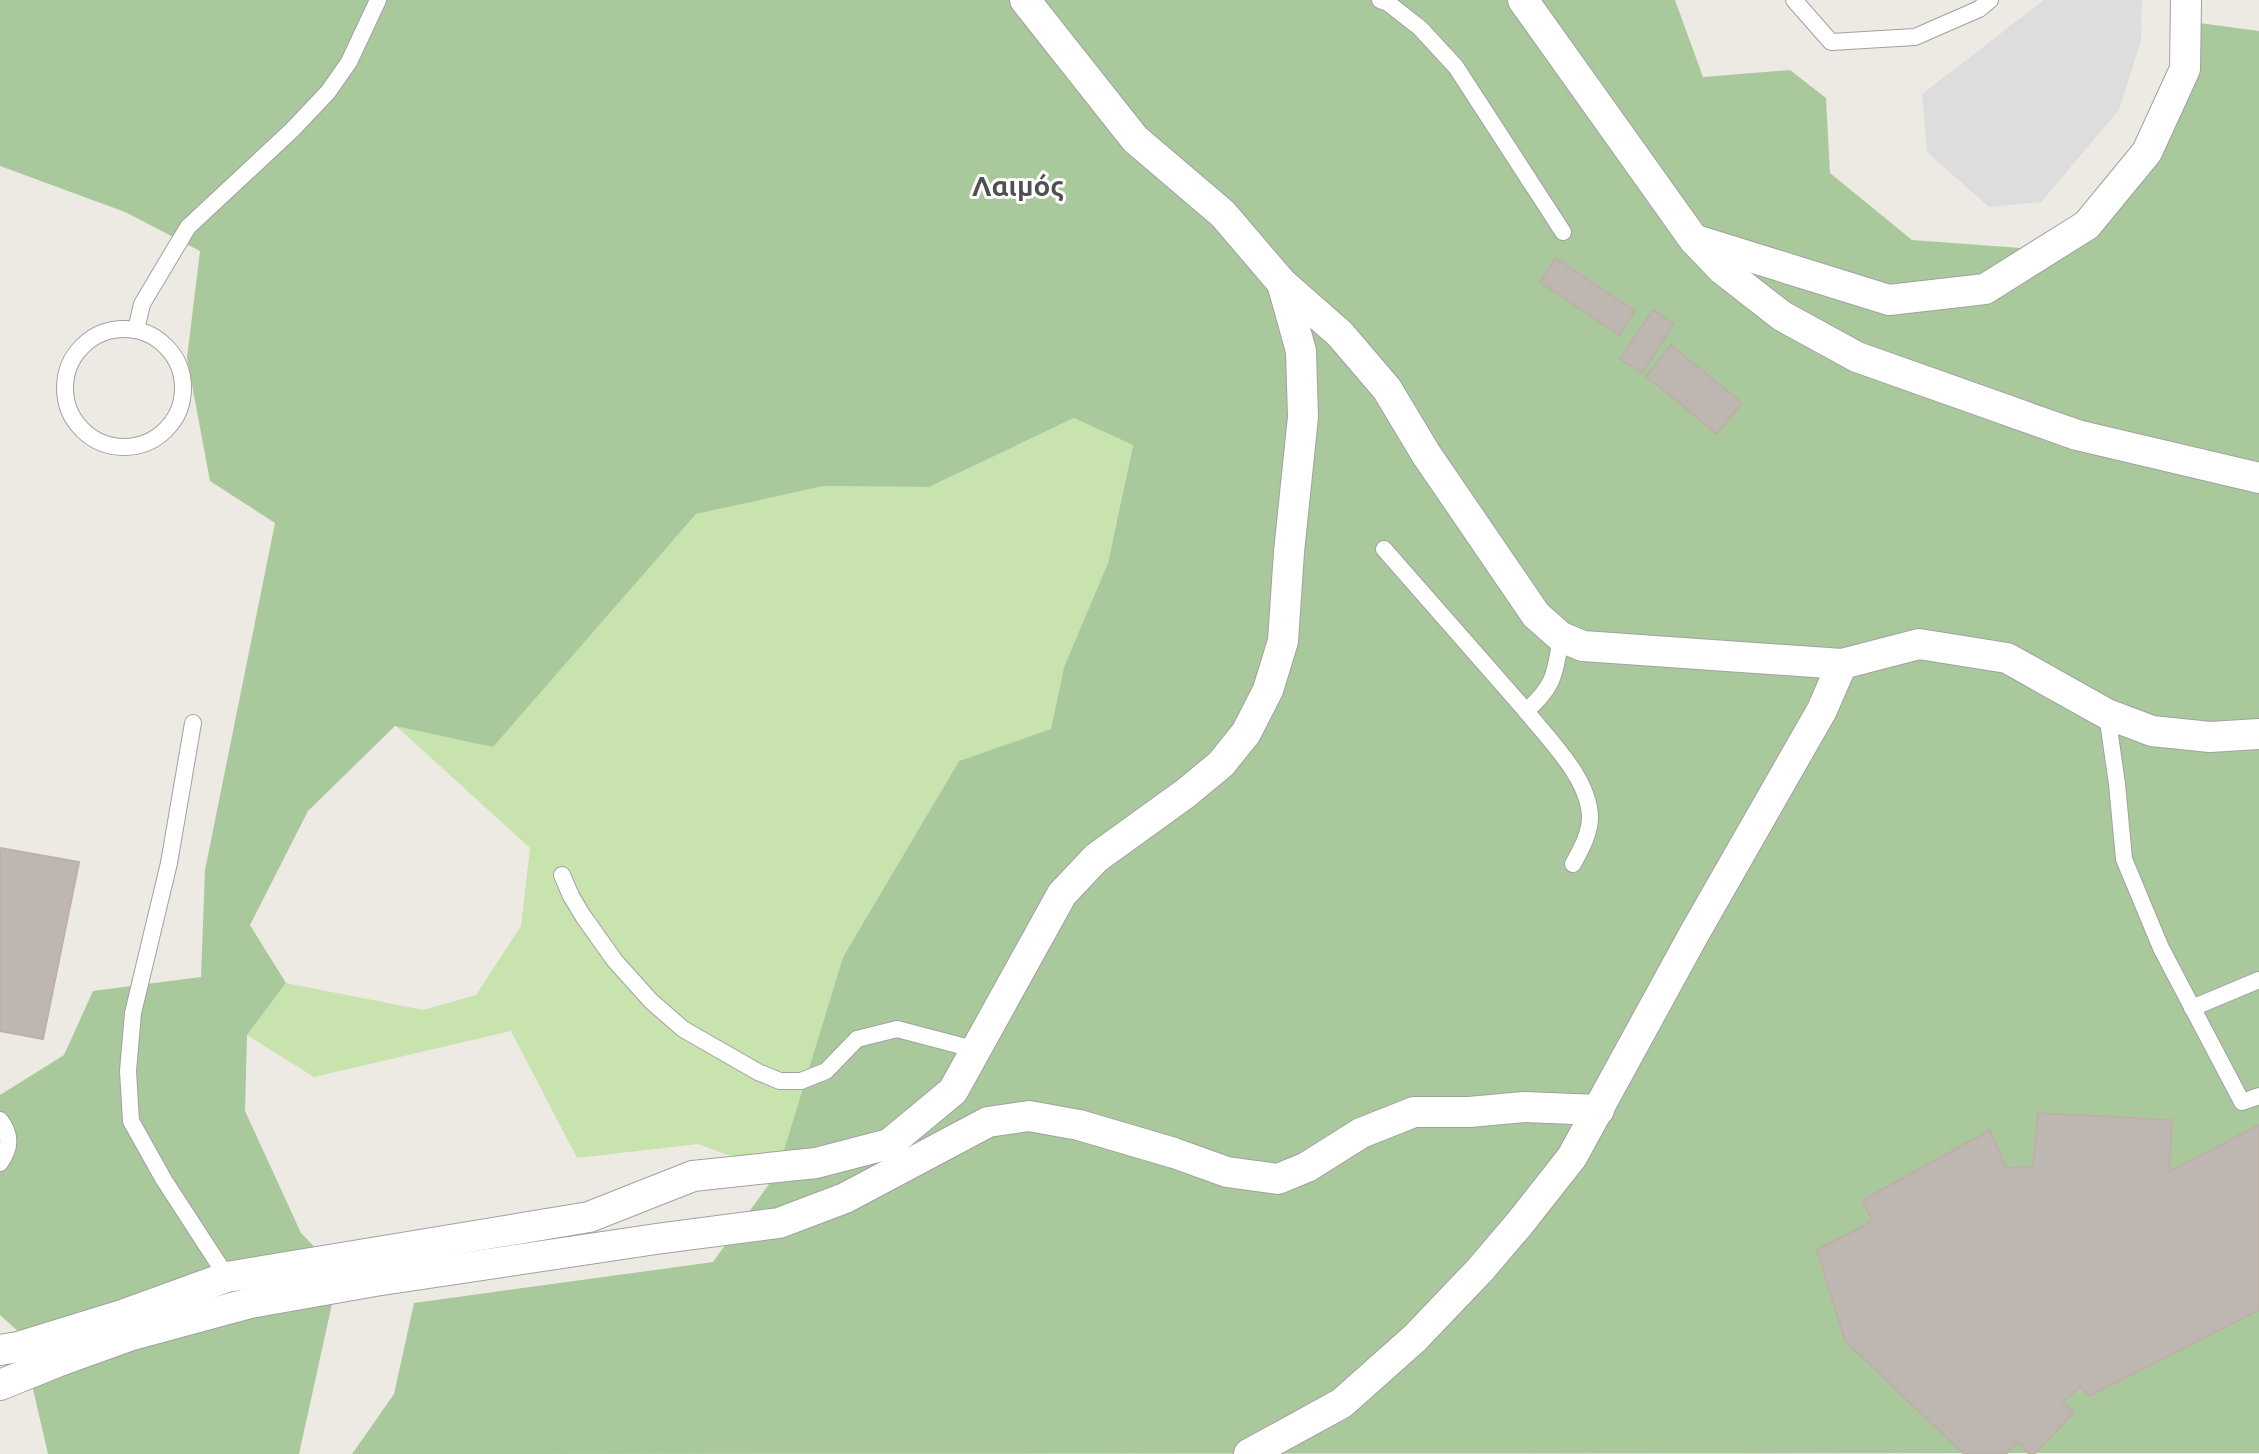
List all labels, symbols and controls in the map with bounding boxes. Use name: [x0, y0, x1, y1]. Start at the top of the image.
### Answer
district label: Λαιμός: [972, 170, 1064, 202]

